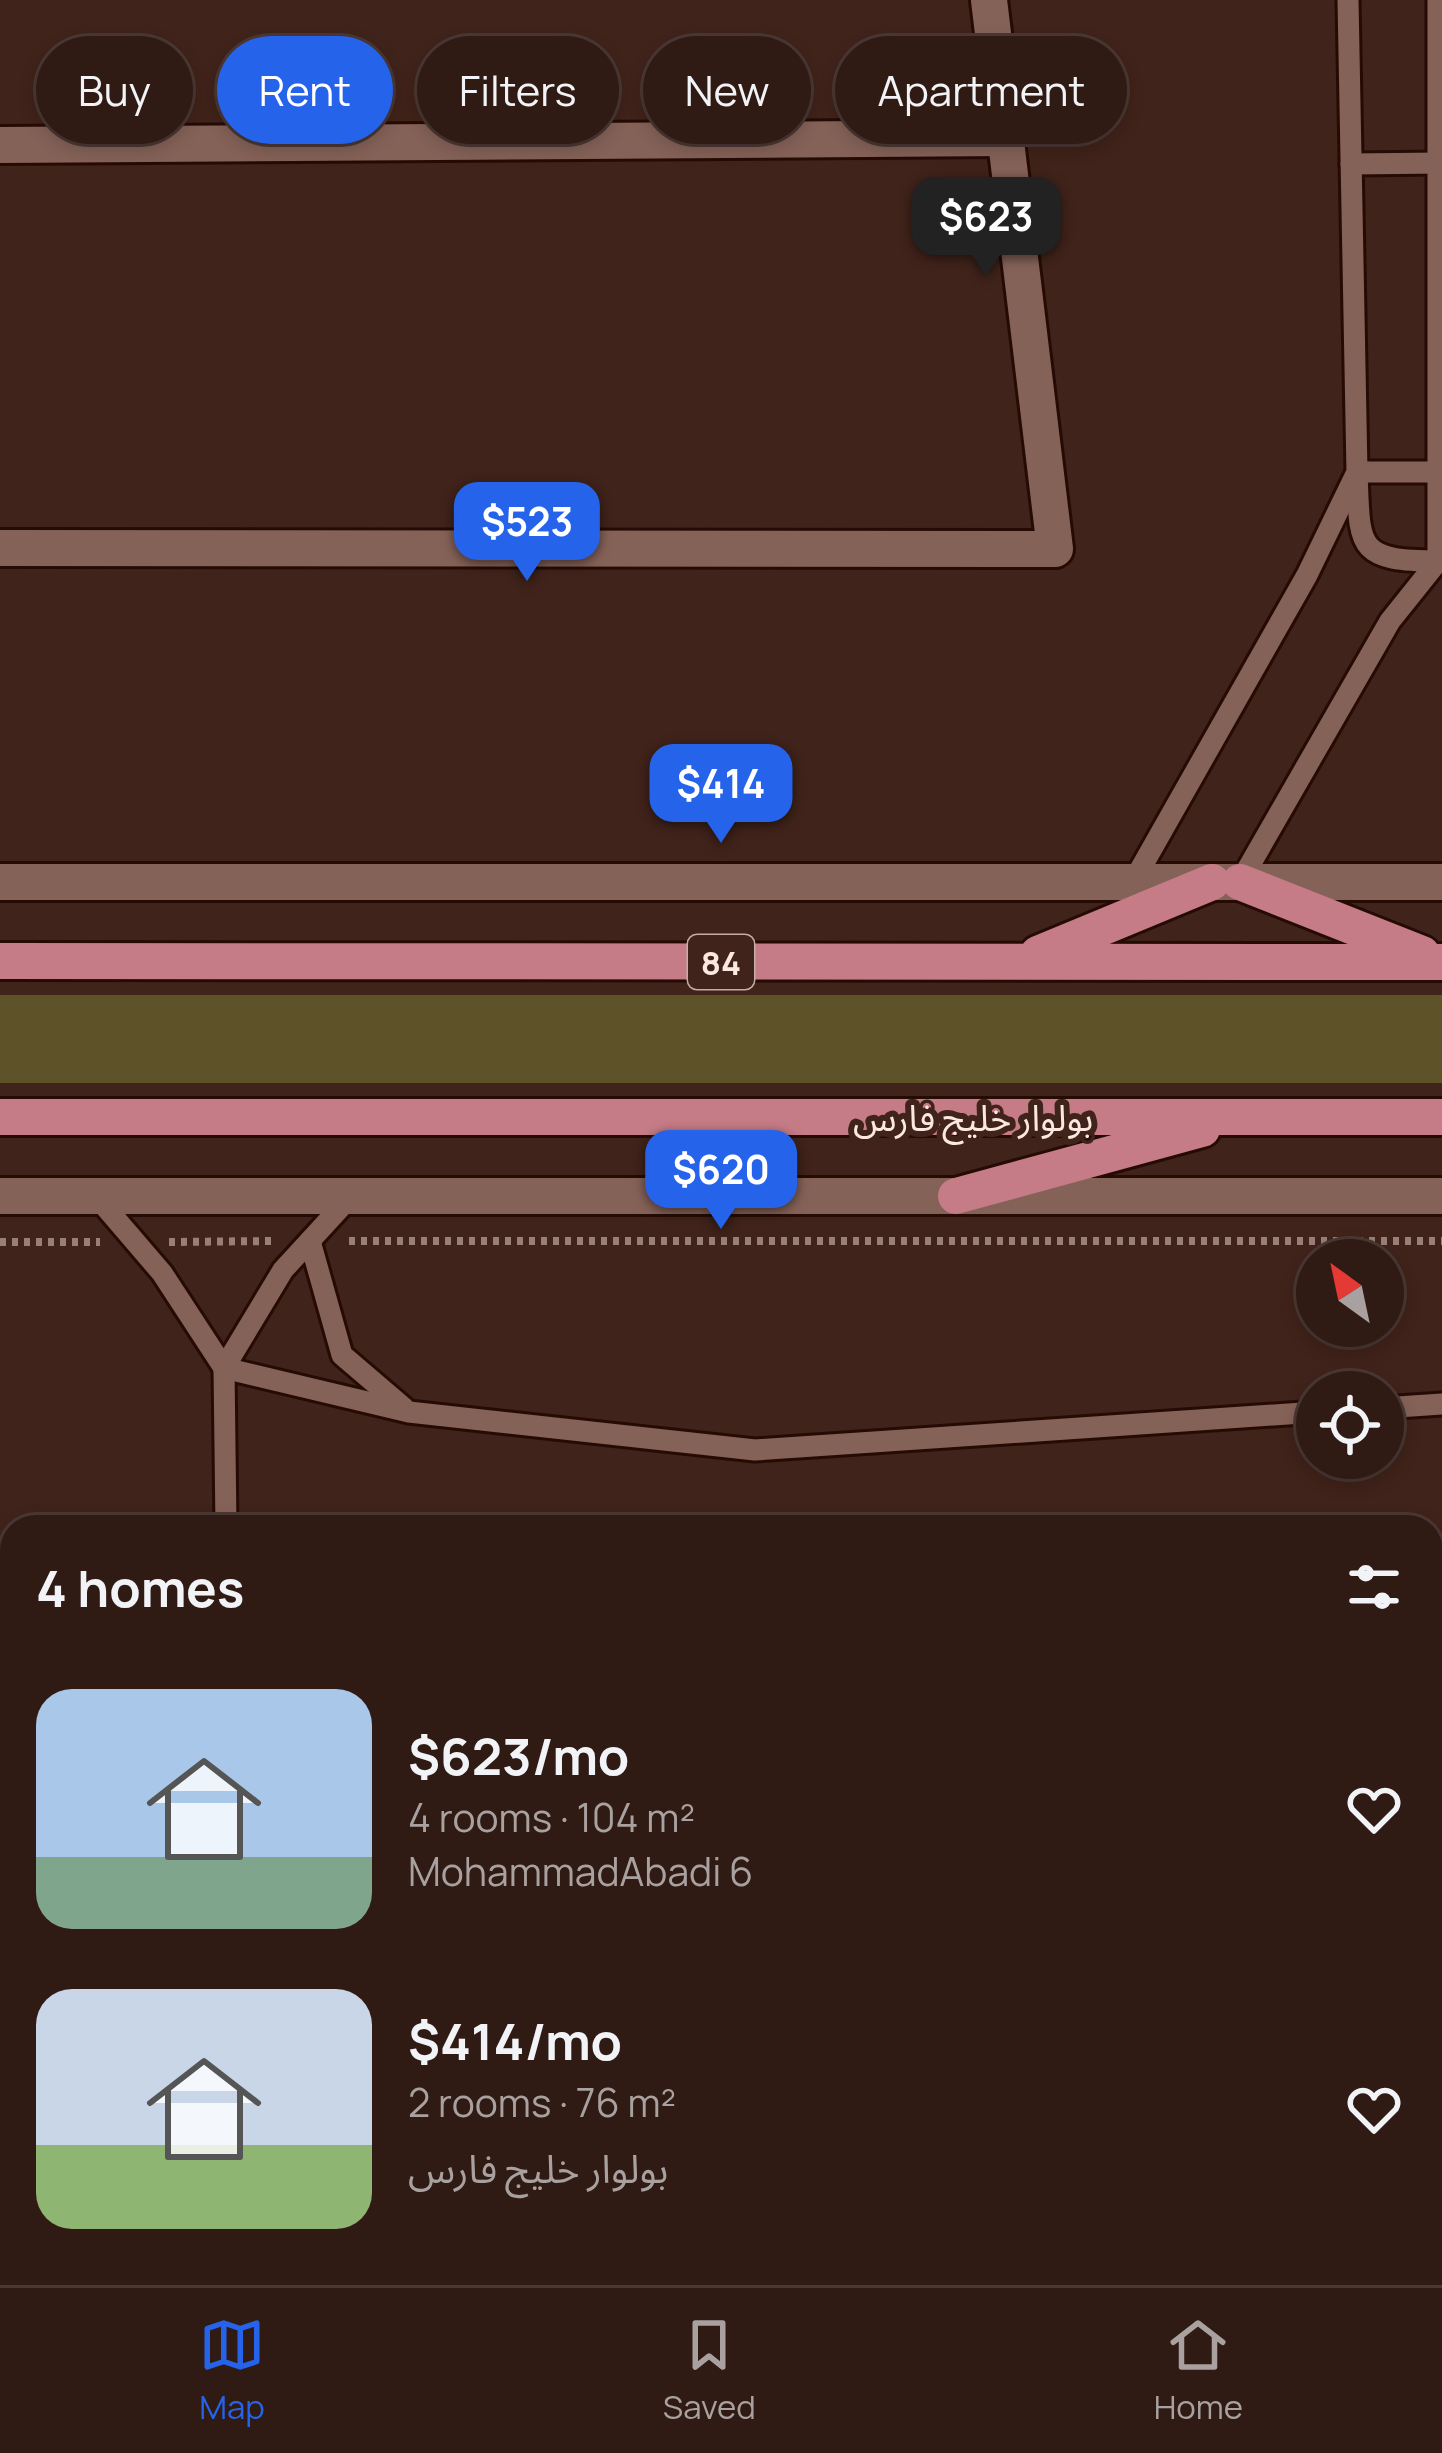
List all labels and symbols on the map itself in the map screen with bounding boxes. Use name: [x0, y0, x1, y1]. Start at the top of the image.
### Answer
pin: $623: [915, 177, 1057, 279]
pin: $523: [456, 482, 598, 584]
pin: $414: [650, 744, 792, 846]
road number: 84: [688, 935, 754, 989]
street label: بولوار خلیج فارس: [853, 1093, 1093, 1145]
pin: $620: [650, 1130, 792, 1232]
north arrow: [1296, 1239, 1404, 1347]

